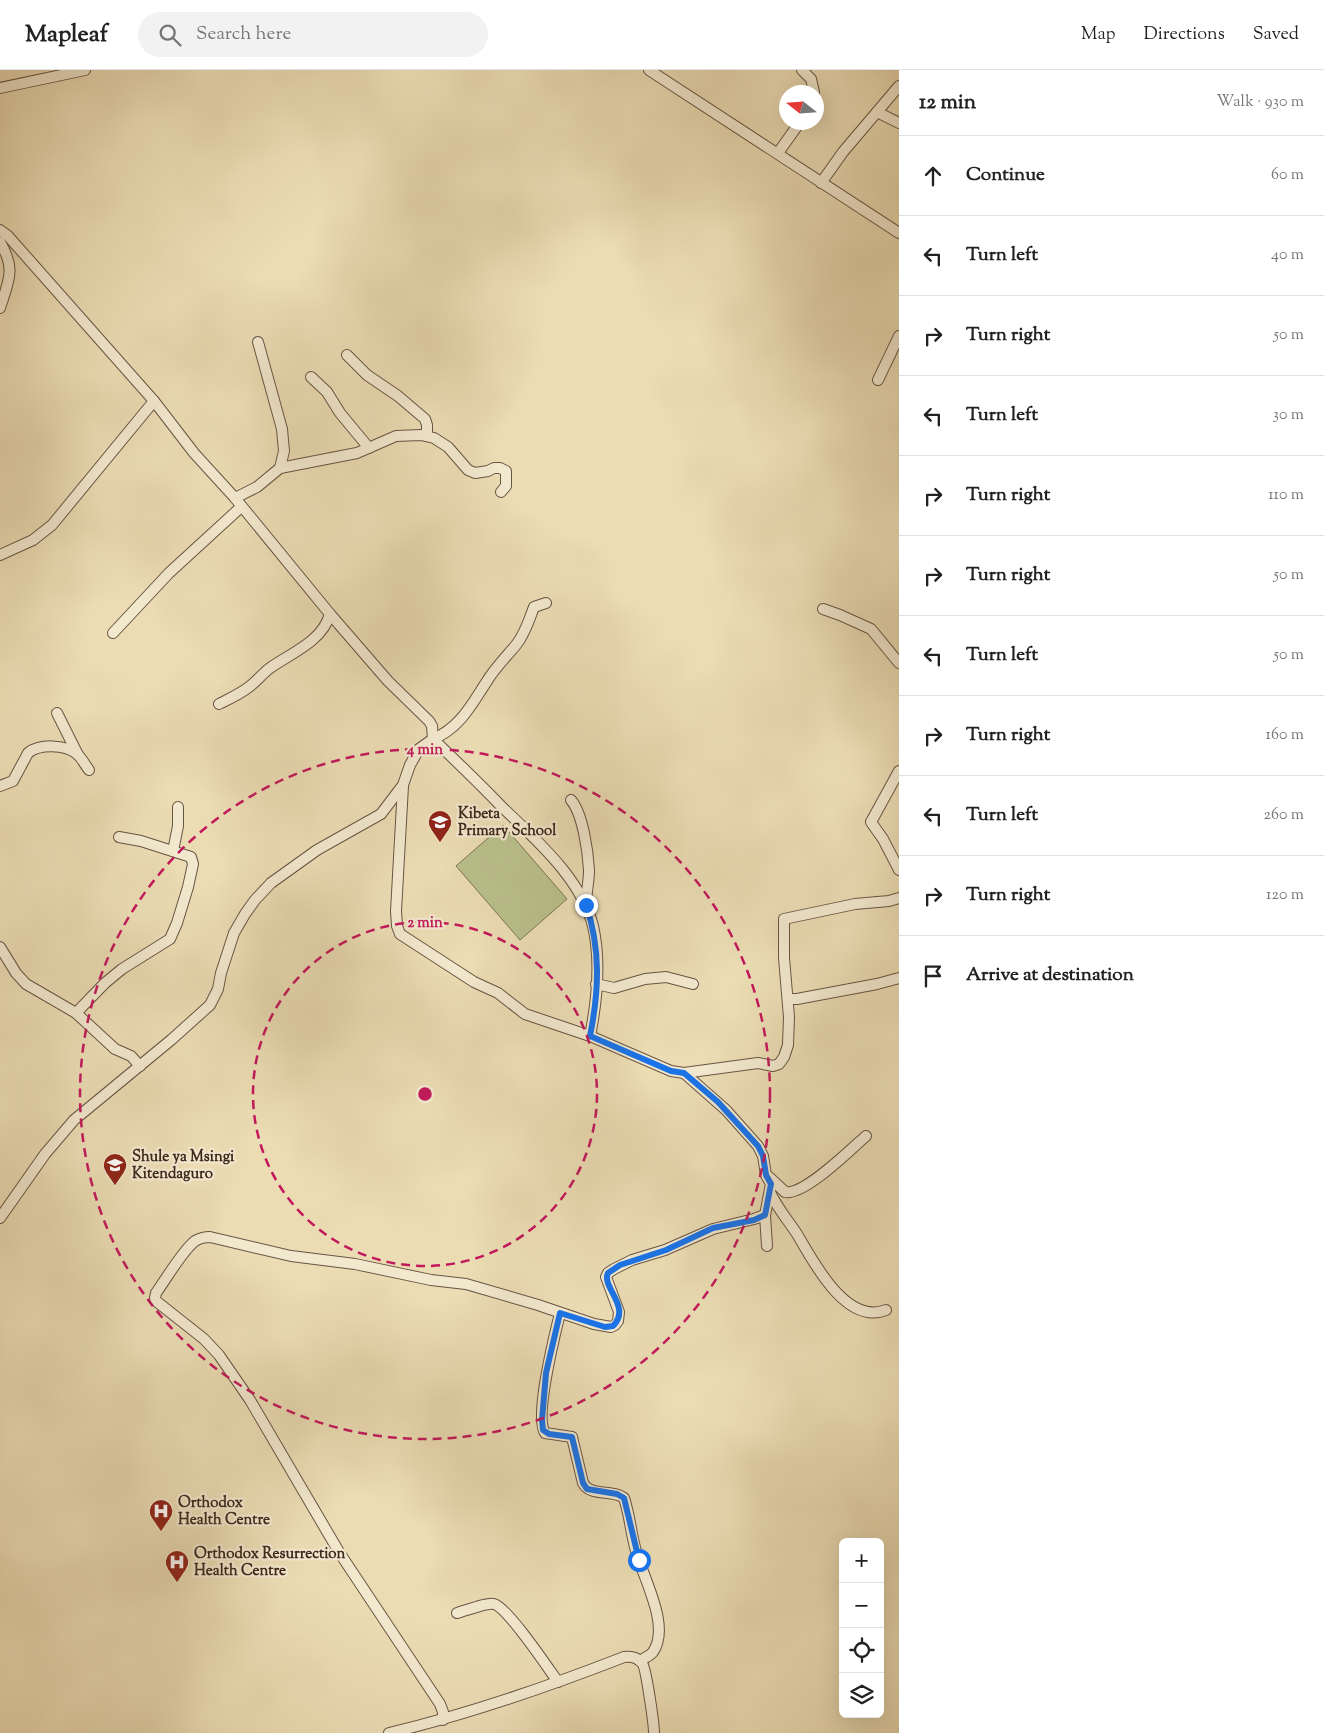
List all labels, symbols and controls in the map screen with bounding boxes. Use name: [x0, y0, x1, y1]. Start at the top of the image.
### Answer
search box: [138, 12, 488, 57]
text: Mapleaf: [25, 18, 108, 52]
icon: search: [156, 21, 184, 49]
text: Search here: [196, 21, 291, 48]
text: Map: [1081, 22, 1116, 48]
text: Directions: [1144, 22, 1225, 48]
text: Saved: [1253, 22, 1299, 48]
north arrow: [779, 85, 824, 130]
text: 12 min: [919, 88, 976, 118]
text: Walk · 930 m: [1216, 91, 1304, 114]
icon: ahead: [919, 162, 947, 190]
text: Continue: [966, 162, 1045, 189]
text: 60 m: [1271, 164, 1304, 187]
icon: left: [919, 242, 947, 270]
text: Turn left: [966, 242, 1038, 269]
text: 40 m: [1271, 244, 1304, 267]
icon: right: [919, 322, 947, 350]
text: Turn right: [966, 322, 1050, 349]
text: 50 m: [1273, 324, 1304, 347]
icon: left: [919, 402, 947, 430]
text: Turn left: [966, 402, 1038, 429]
text: 30 m: [1273, 404, 1304, 427]
icon: right: [919, 482, 947, 510]
text: Turn right: [966, 482, 1050, 509]
text: 110 m: [1268, 484, 1304, 507]
icon: right: [919, 562, 947, 590]
text: Turn right: [966, 562, 1050, 589]
text: 50 m: [1273, 564, 1304, 587]
icon: left: [919, 642, 947, 670]
text: Turn left: [966, 642, 1038, 669]
text: 50 m: [1273, 644, 1304, 667]
icon: right: [919, 722, 947, 750]
text: Turn right: [966, 722, 1050, 749]
text: 160 m: [1266, 724, 1304, 747]
text: 4 min: [406, 740, 443, 761]
icon: left: [919, 802, 947, 830]
text: Turn left: [966, 802, 1038, 829]
place label: Kibeta Primary School: [458, 804, 557, 842]
text: 260 m: [1263, 804, 1304, 827]
school or university icon: Kibeta Primary School: [427, 809, 453, 843]
icon: right: [919, 882, 947, 910]
text: Turn right: [966, 882, 1050, 909]
text: 120 m: [1266, 884, 1304, 907]
route end: [575, 894, 598, 917]
text: 2 min: [407, 913, 443, 934]
icon: arrive: [919, 962, 947, 990]
text: Arrive at destination: [966, 962, 1134, 989]
centre of rings: [416, 1085, 434, 1103]
place label: Shule ya Msingi Kitendaguro: [132, 1147, 235, 1185]
school or university icon: Shule ya Msingi Kitendaguro: [102, 1152, 128, 1186]
place label: Orthodox Health Centre: [178, 1493, 270, 1531]
hospital icon: Orthodox Health Centre: [148, 1498, 174, 1532]
map controls: [839, 1538, 884, 1718]
button: +: [839, 1538, 884, 1583]
place label: Orthodox Resurrection Health Centre: [194, 1544, 346, 1582]
hospital icon: Orthodox Resurrection Health Centre: [164, 1549, 190, 1583]
route start: [628, 1549, 651, 1572]
button: −: [839, 1583, 884, 1628]
button: locate: [839, 1628, 884, 1673]
button: layers: [839, 1673, 884, 1718]

